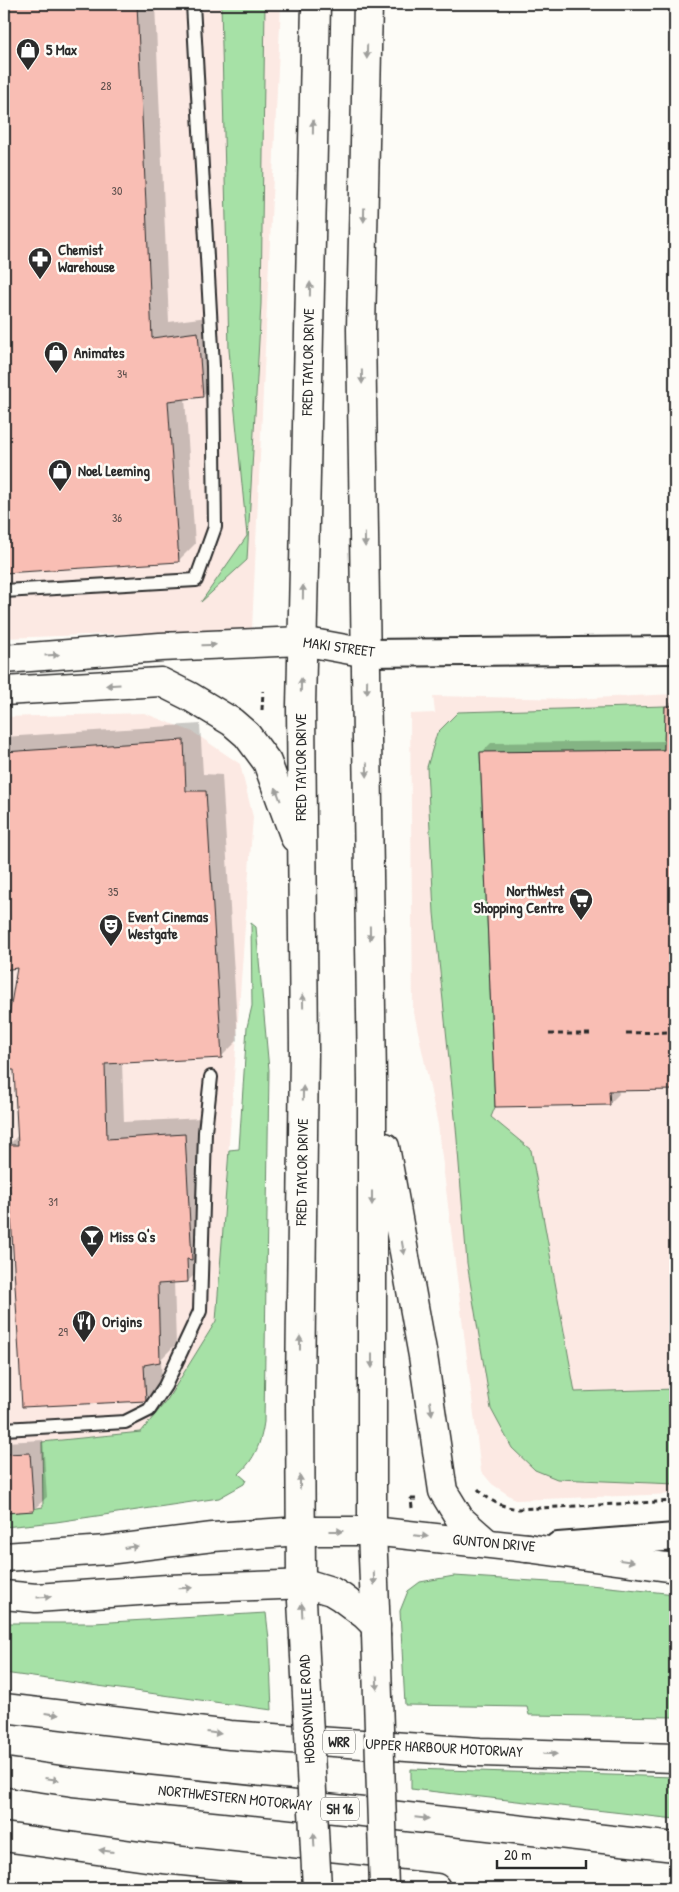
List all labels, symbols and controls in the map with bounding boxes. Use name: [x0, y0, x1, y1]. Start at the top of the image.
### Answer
shop icon: 5 Max: [15, 37, 41, 71]
place label: 5 Max: [46, 39, 78, 60]
one-way arrow: [363, 45, 371, 61]
house number: 28: [101, 77, 111, 94]
one-way arrow: [309, 119, 317, 135]
house number: 30: [112, 182, 122, 199]
one-way arrow: [360, 207, 368, 223]
place label: Chemist Warehouse: [58, 239, 115, 277]
pharmacy icon: Chemist Warehouse: [27, 246, 53, 280]
one-way arrow: [306, 281, 314, 297]
street label: FRED TAYLOR DRIVE: [296, 308, 319, 417]
shop icon: Animates: [43, 340, 69, 374]
place label: Animates: [74, 342, 125, 363]
house number: 34: [117, 365, 127, 382]
one-way arrow: [358, 370, 366, 386]
shop icon: Noel Leeming: [47, 458, 73, 492]
place label: Noel Leeming: [78, 460, 150, 482]
house number: 36: [112, 509, 122, 526]
one-way arrow: [361, 532, 369, 548]
one-way arrow: [300, 584, 308, 600]
street label: MAKI STREET: [302, 631, 377, 662]
one-way arrow: [201, 640, 217, 648]
one-way arrow: [45, 651, 61, 659]
one-way arrow: [297, 677, 305, 693]
one-way arrow: [363, 679, 371, 695]
one-way arrow: [104, 681, 120, 689]
street label: FRED TAYLOR DRIVE: [290, 713, 311, 822]
one-way arrow: [363, 763, 371, 779]
one-way arrow: [274, 786, 282, 801]
place label: NorthWest Shopping Centre: [474, 880, 565, 919]
house number: 35: [108, 883, 118, 900]
supermarket icon: NorthWest Shopping Centre: [568, 887, 594, 921]
place label: Event Cinemas Westgate: [128, 906, 208, 945]
theatre icon: Event Cinemas Westgate: [98, 913, 124, 947]
one-way arrow: [366, 925, 374, 941]
one-way arrow: [299, 993, 307, 1009]
one-way arrow: [300, 1085, 308, 1101]
street label: FRED TAYLOR DRIVE: [290, 1118, 313, 1227]
one-way arrow: [368, 1191, 376, 1207]
house number: 31: [48, 1193, 58, 1210]
bar icon: Miss Q's: [79, 1224, 105, 1258]
place label: Miss Q's: [110, 1226, 156, 1247]
one-way arrow: [400, 1240, 408, 1256]
restaurant icon: Origins: [71, 1309, 97, 1343]
place label: Origins: [102, 1311, 142, 1333]
house number: 29: [58, 1323, 69, 1340]
one-way arrow: [296, 1335, 304, 1351]
one-way arrow: [368, 1353, 376, 1369]
one-way arrow: [427, 1400, 435, 1416]
one-way arrow: [296, 1474, 304, 1490]
one-way arrow: [329, 1527, 345, 1535]
street label: GUNTON DRIVE: [452, 1528, 537, 1557]
one-way arrow: [413, 1532, 429, 1540]
one-way arrow: [123, 1543, 139, 1551]
one-way arrow: [620, 1557, 636, 1565]
one-way arrow: [370, 1571, 378, 1587]
one-way arrow: [177, 1584, 193, 1592]
one-way arrow: [36, 1593, 52, 1601]
one-way arrow: [298, 1602, 306, 1618]
street label: HOBSONVILLE ROAD: [293, 1653, 320, 1764]
one-way arrow: [374, 1675, 382, 1691]
one-way arrow: [44, 1710, 60, 1718]
one-way arrow: [206, 1729, 222, 1737]
road number: WRR: [323, 1730, 355, 1754]
street label: UPPER HARBOUR MOTORWAY: [365, 1733, 524, 1762]
one-way arrow: [543, 1750, 559, 1758]
one-way arrow: [44, 1775, 60, 1783]
street label: NORTHWESTERN MOTORWAY: [157, 1779, 313, 1816]
road number: SH 16: [321, 1798, 359, 1820]
one-way arrow: [415, 1814, 431, 1822]
one-way arrow: [310, 1831, 318, 1847]
scale bar: [497, 1837, 585, 1869]
text: 20 m: [504, 1844, 531, 1865]
one-way arrow: [97, 1847, 113, 1855]

